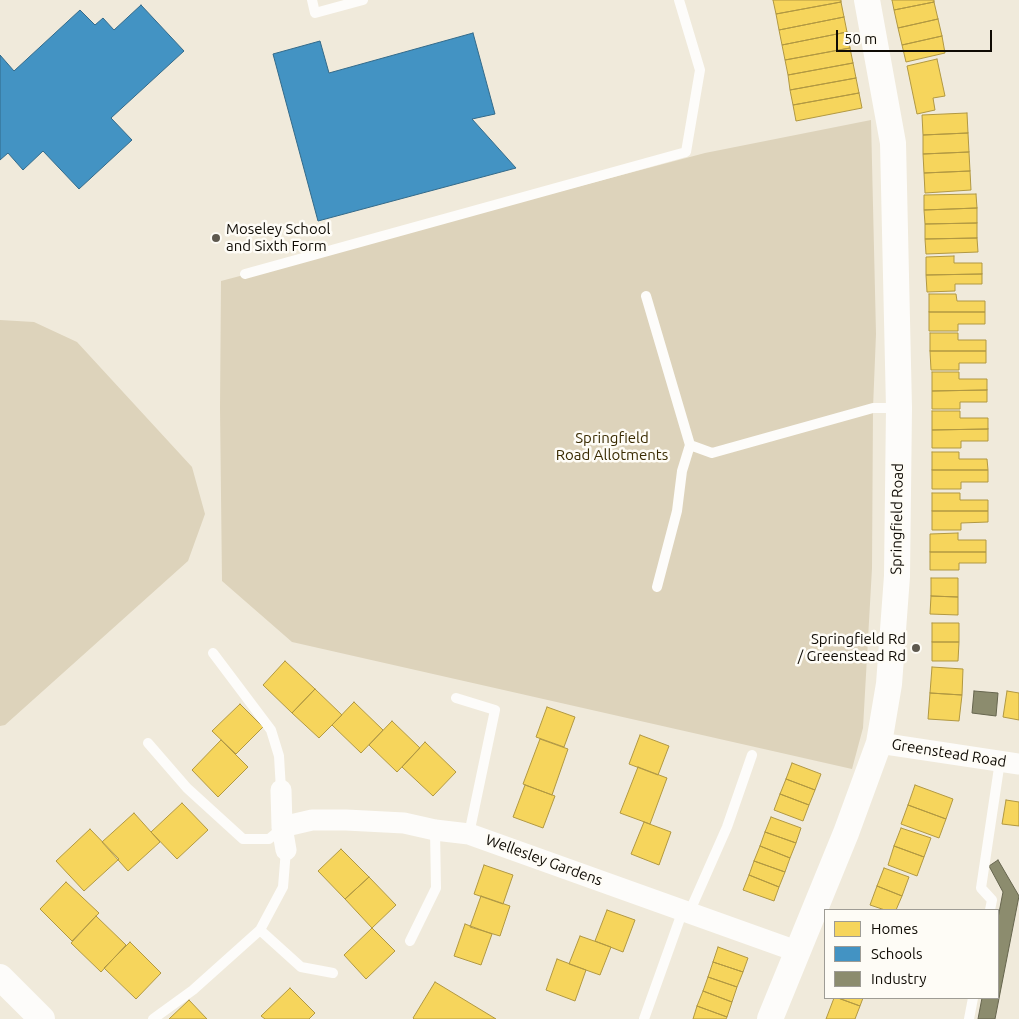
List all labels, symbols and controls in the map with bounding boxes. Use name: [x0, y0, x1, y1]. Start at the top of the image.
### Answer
scale bar: [839, 20, 995, 52]
text: 50 m: [844, 30, 877, 47]
place label: Moseley School and Sixth Form: [226, 220, 330, 255]
marker: Moseley School and Sixth Form: [210, 232, 222, 244]
park label: Springfield Road Allotments: [556, 429, 668, 464]
street label: Springfield Road: [887, 463, 907, 575]
place label: Springfield Rd / Greenstead Rd: [798, 630, 906, 665]
marker: Springfield Rd / Greenstead Rd: [910, 642, 922, 654]
street label: Greenstead Road: [890, 735, 1008, 771]
street label: Wellesley Gardens: [483, 831, 605, 889]
legend: [824, 909, 999, 999]
text: Homes: [871, 920, 918, 937]
text: Schools: [871, 945, 922, 962]
text: Industry: [871, 970, 926, 987]

